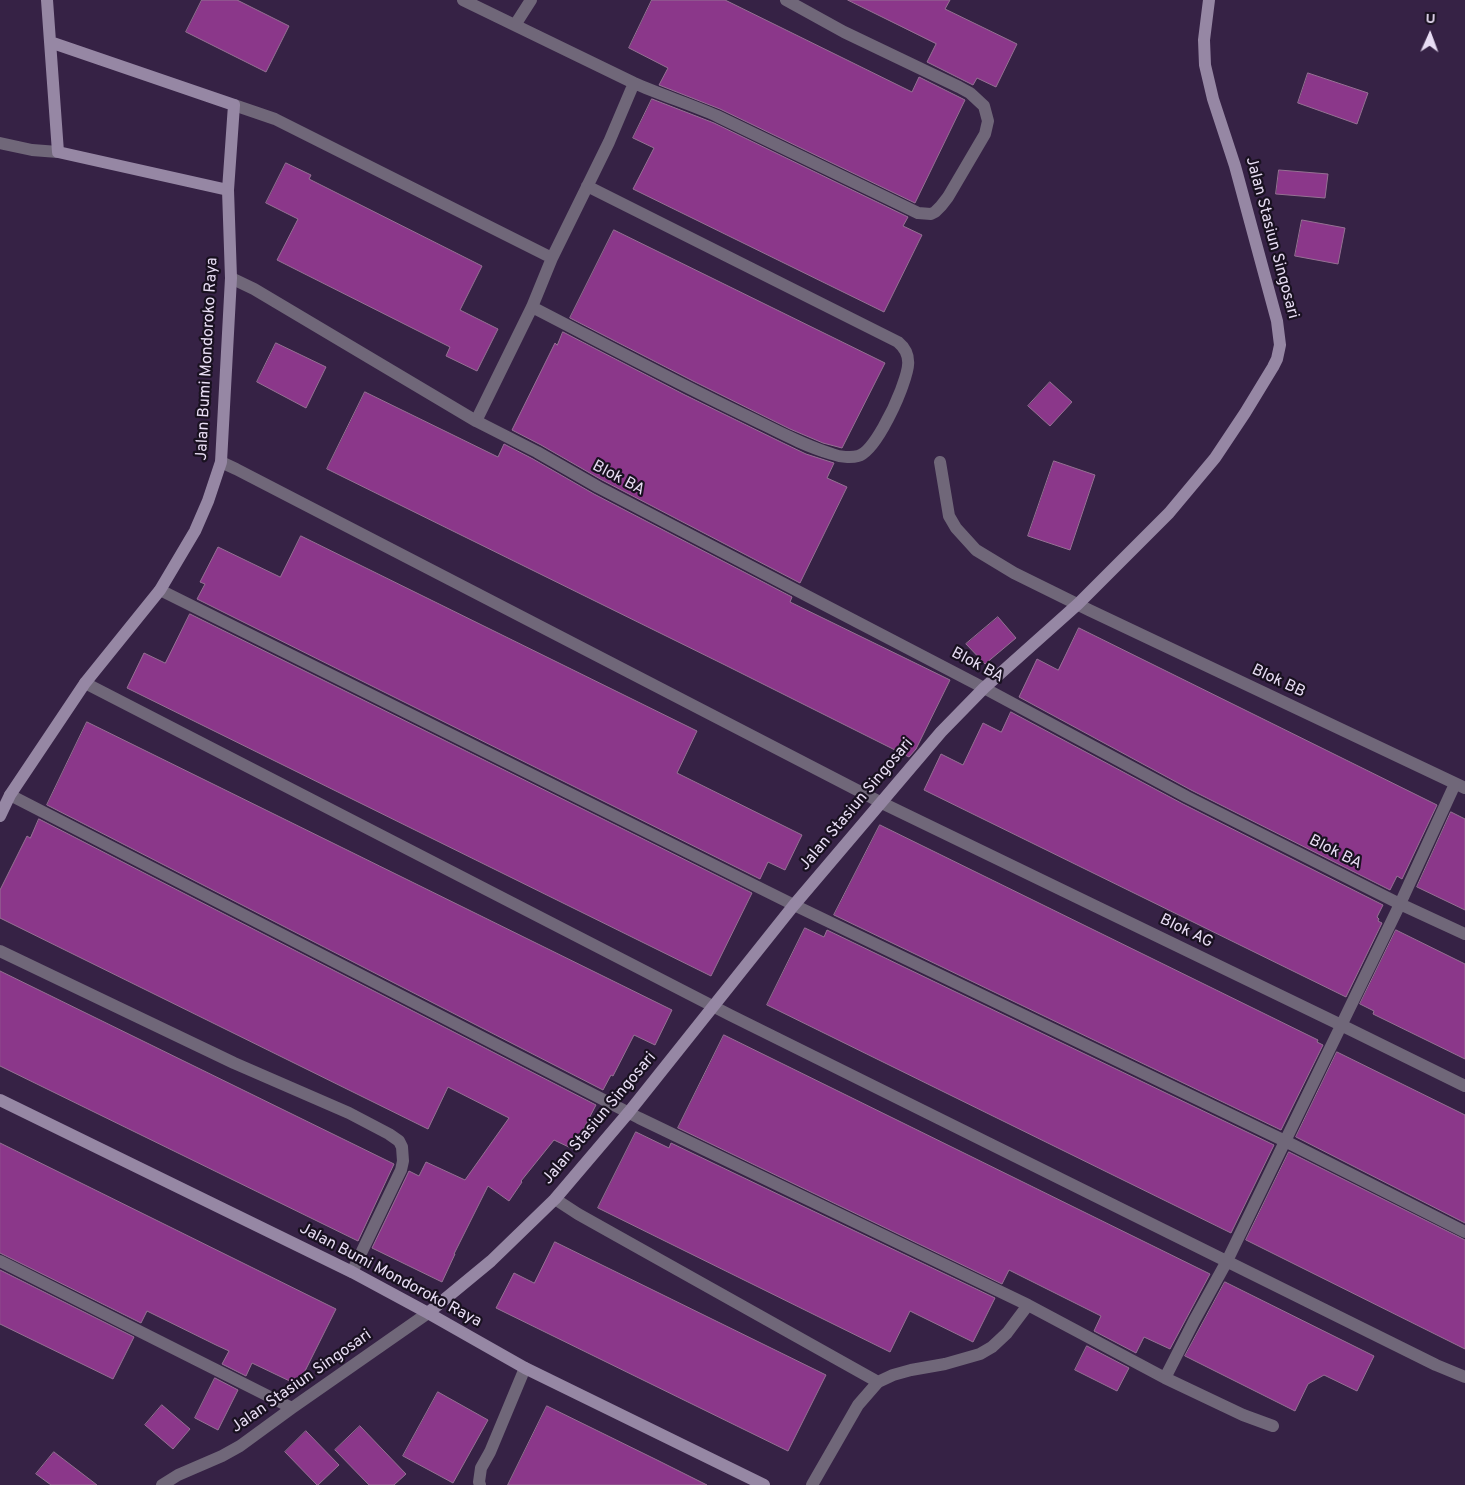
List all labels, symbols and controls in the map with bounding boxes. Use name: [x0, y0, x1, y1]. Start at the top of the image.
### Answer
north arrow: [1405, 10, 1455, 60]
text: U: [1425, 11, 1436, 28]
street label: Jalan Stasiun Singosari: [1240, 155, 1302, 321]
street label: Jalan Bumi Mondoroko Raya: [193, 257, 223, 461]
street label: Blok BA: [588, 457, 648, 501]
street label: Blok BA: [947, 644, 1007, 688]
street label: Blok BB: [1248, 661, 1308, 703]
street label: Jalan Stasiun Singosari: [796, 735, 918, 875]
street label: Blok BA: [1305, 832, 1365, 874]
street label: Blok AG: [1156, 911, 1216, 953]
street label: Jalan Stasiun Singosari: [539, 1049, 661, 1189]
street label: Jalan Bumi Mondoroko Raya: [296, 1220, 484, 1332]
street label: Jalan Stasiun Singosari: [228, 1326, 376, 1438]

